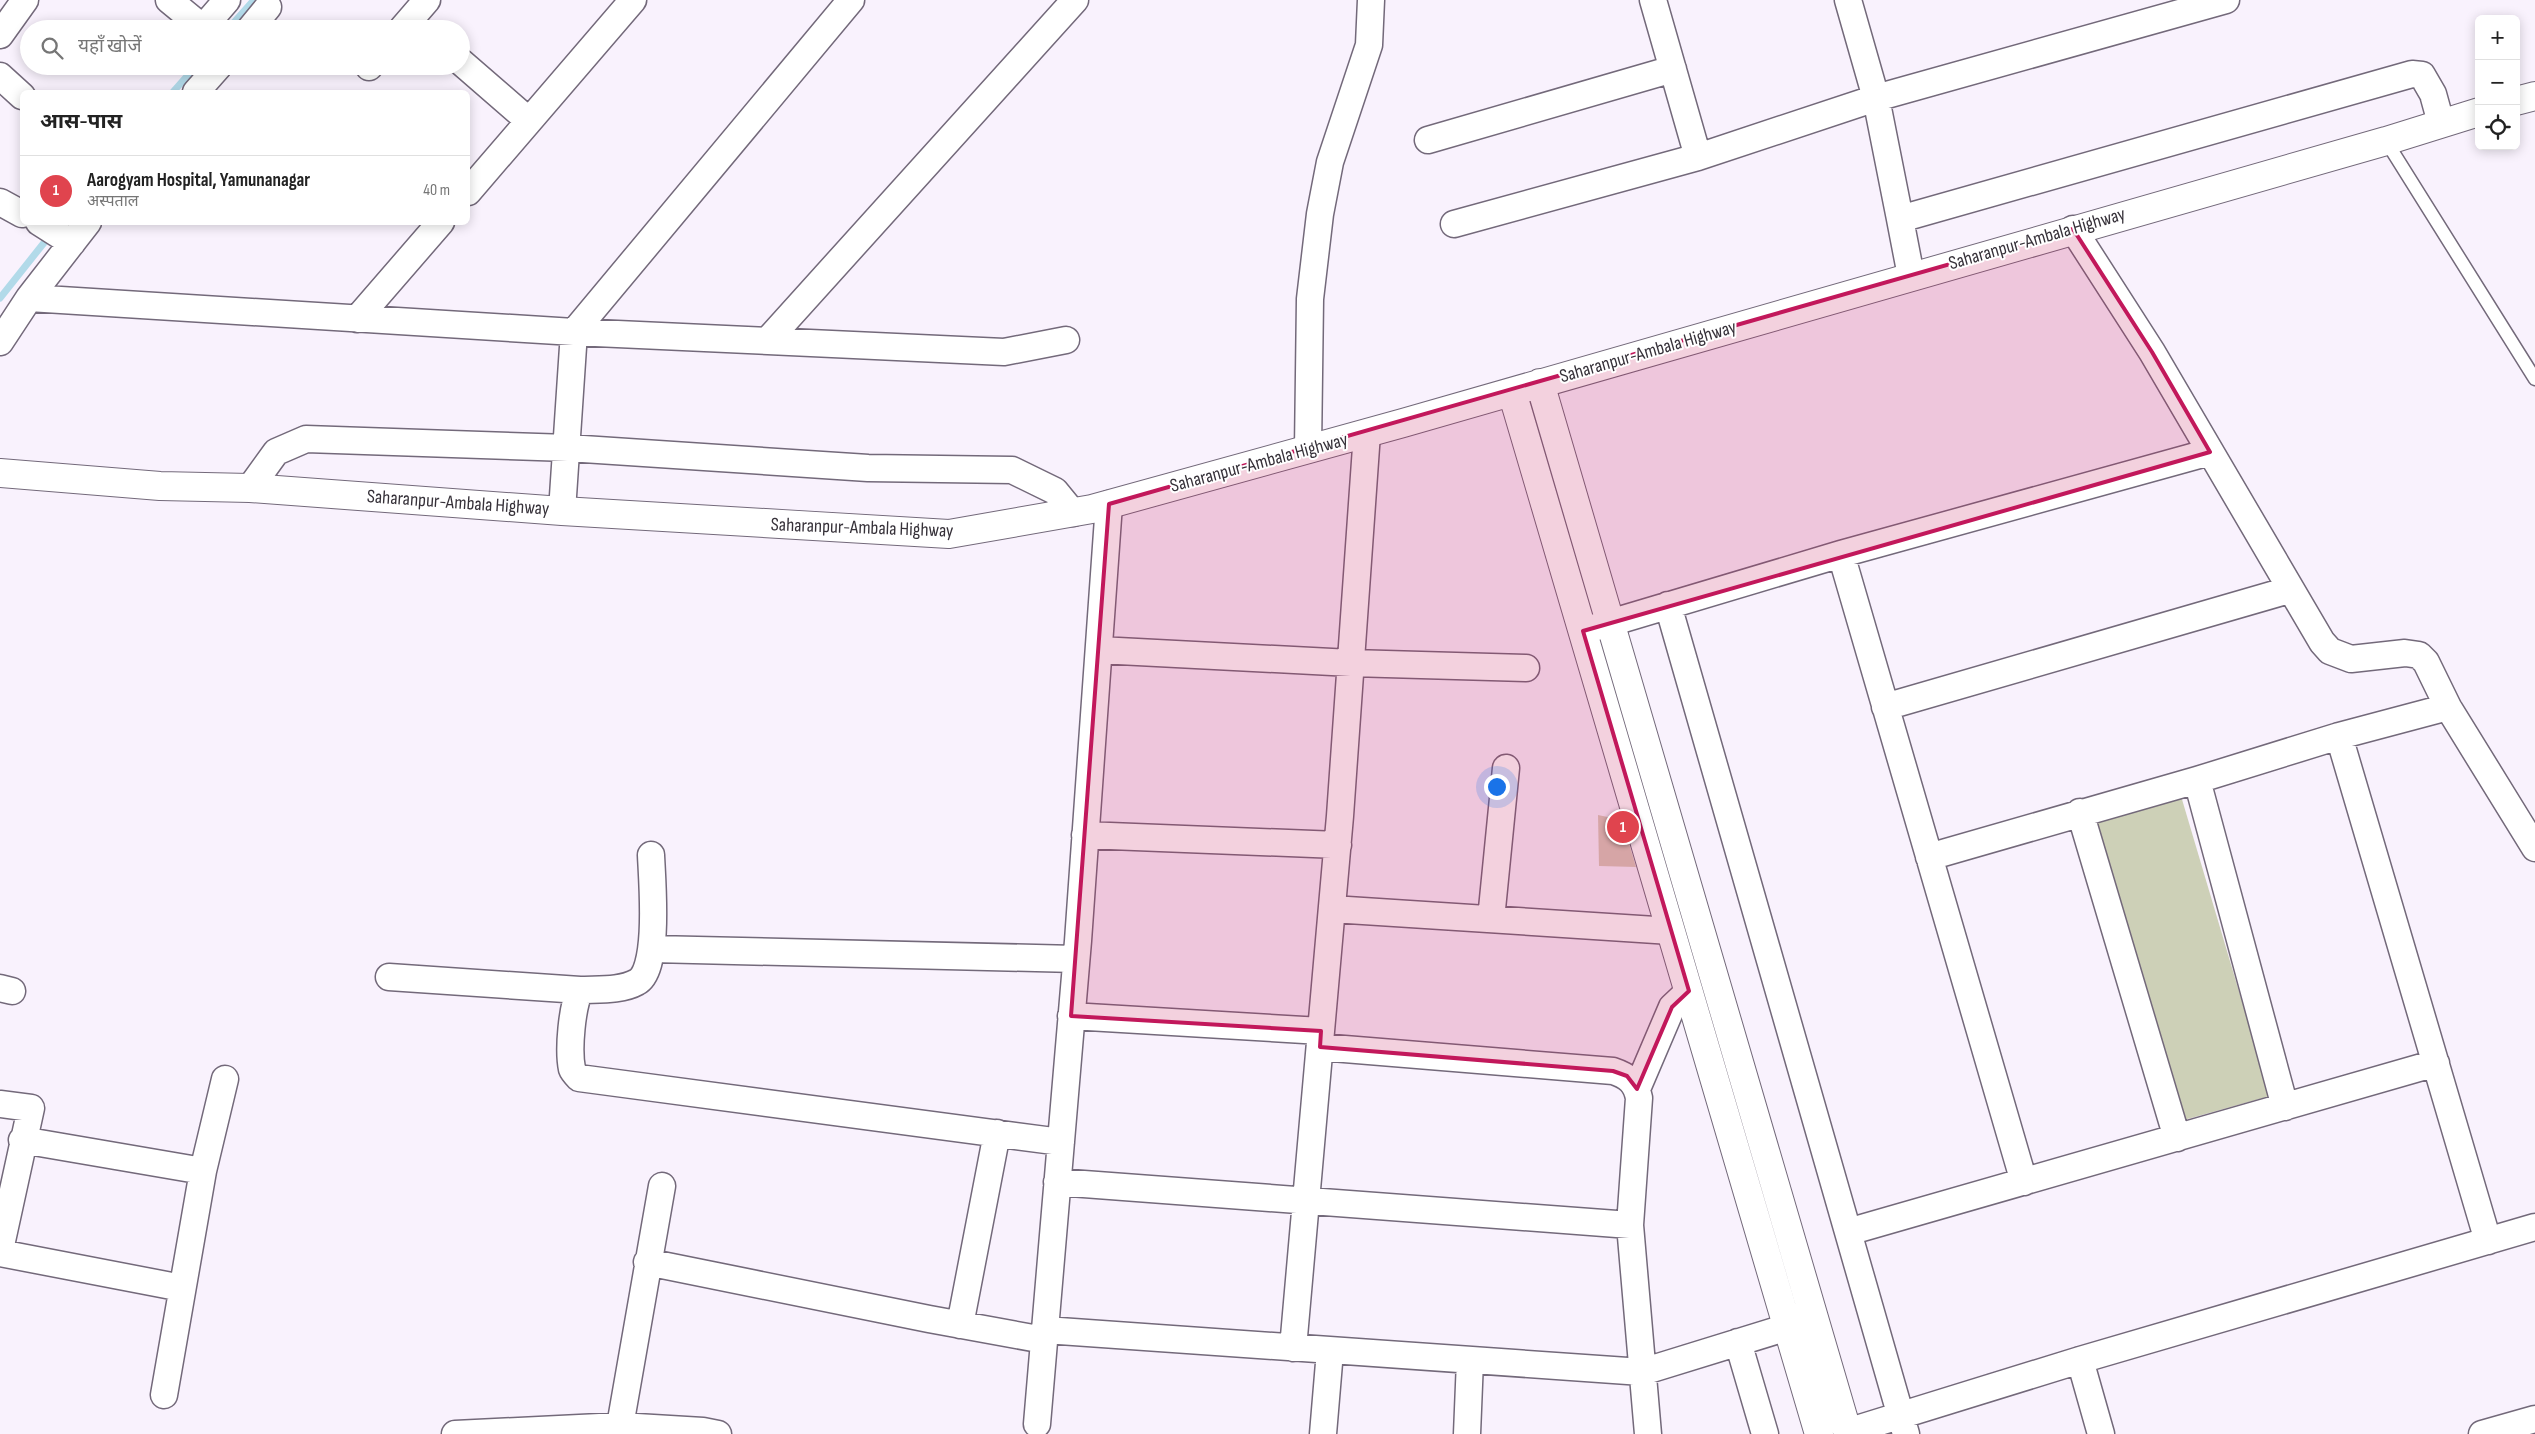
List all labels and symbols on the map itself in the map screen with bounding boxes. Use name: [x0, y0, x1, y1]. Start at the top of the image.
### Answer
street label: Saharanpur-Ambala Highway: [1946, 203, 2129, 275]
street label: Saharanpur-Ambala Highway: [1557, 316, 1740, 388]
street label: Saharanpur-Ambala Highway: [1168, 428, 1351, 498]
street label: Saharanpur-Ambala Highway: [366, 485, 551, 521]
street label: Saharanpur-Ambala Highway: [770, 513, 954, 543]
your location: [1484, 774, 1510, 800]
pin: 1: [1607, 808, 1639, 846]

